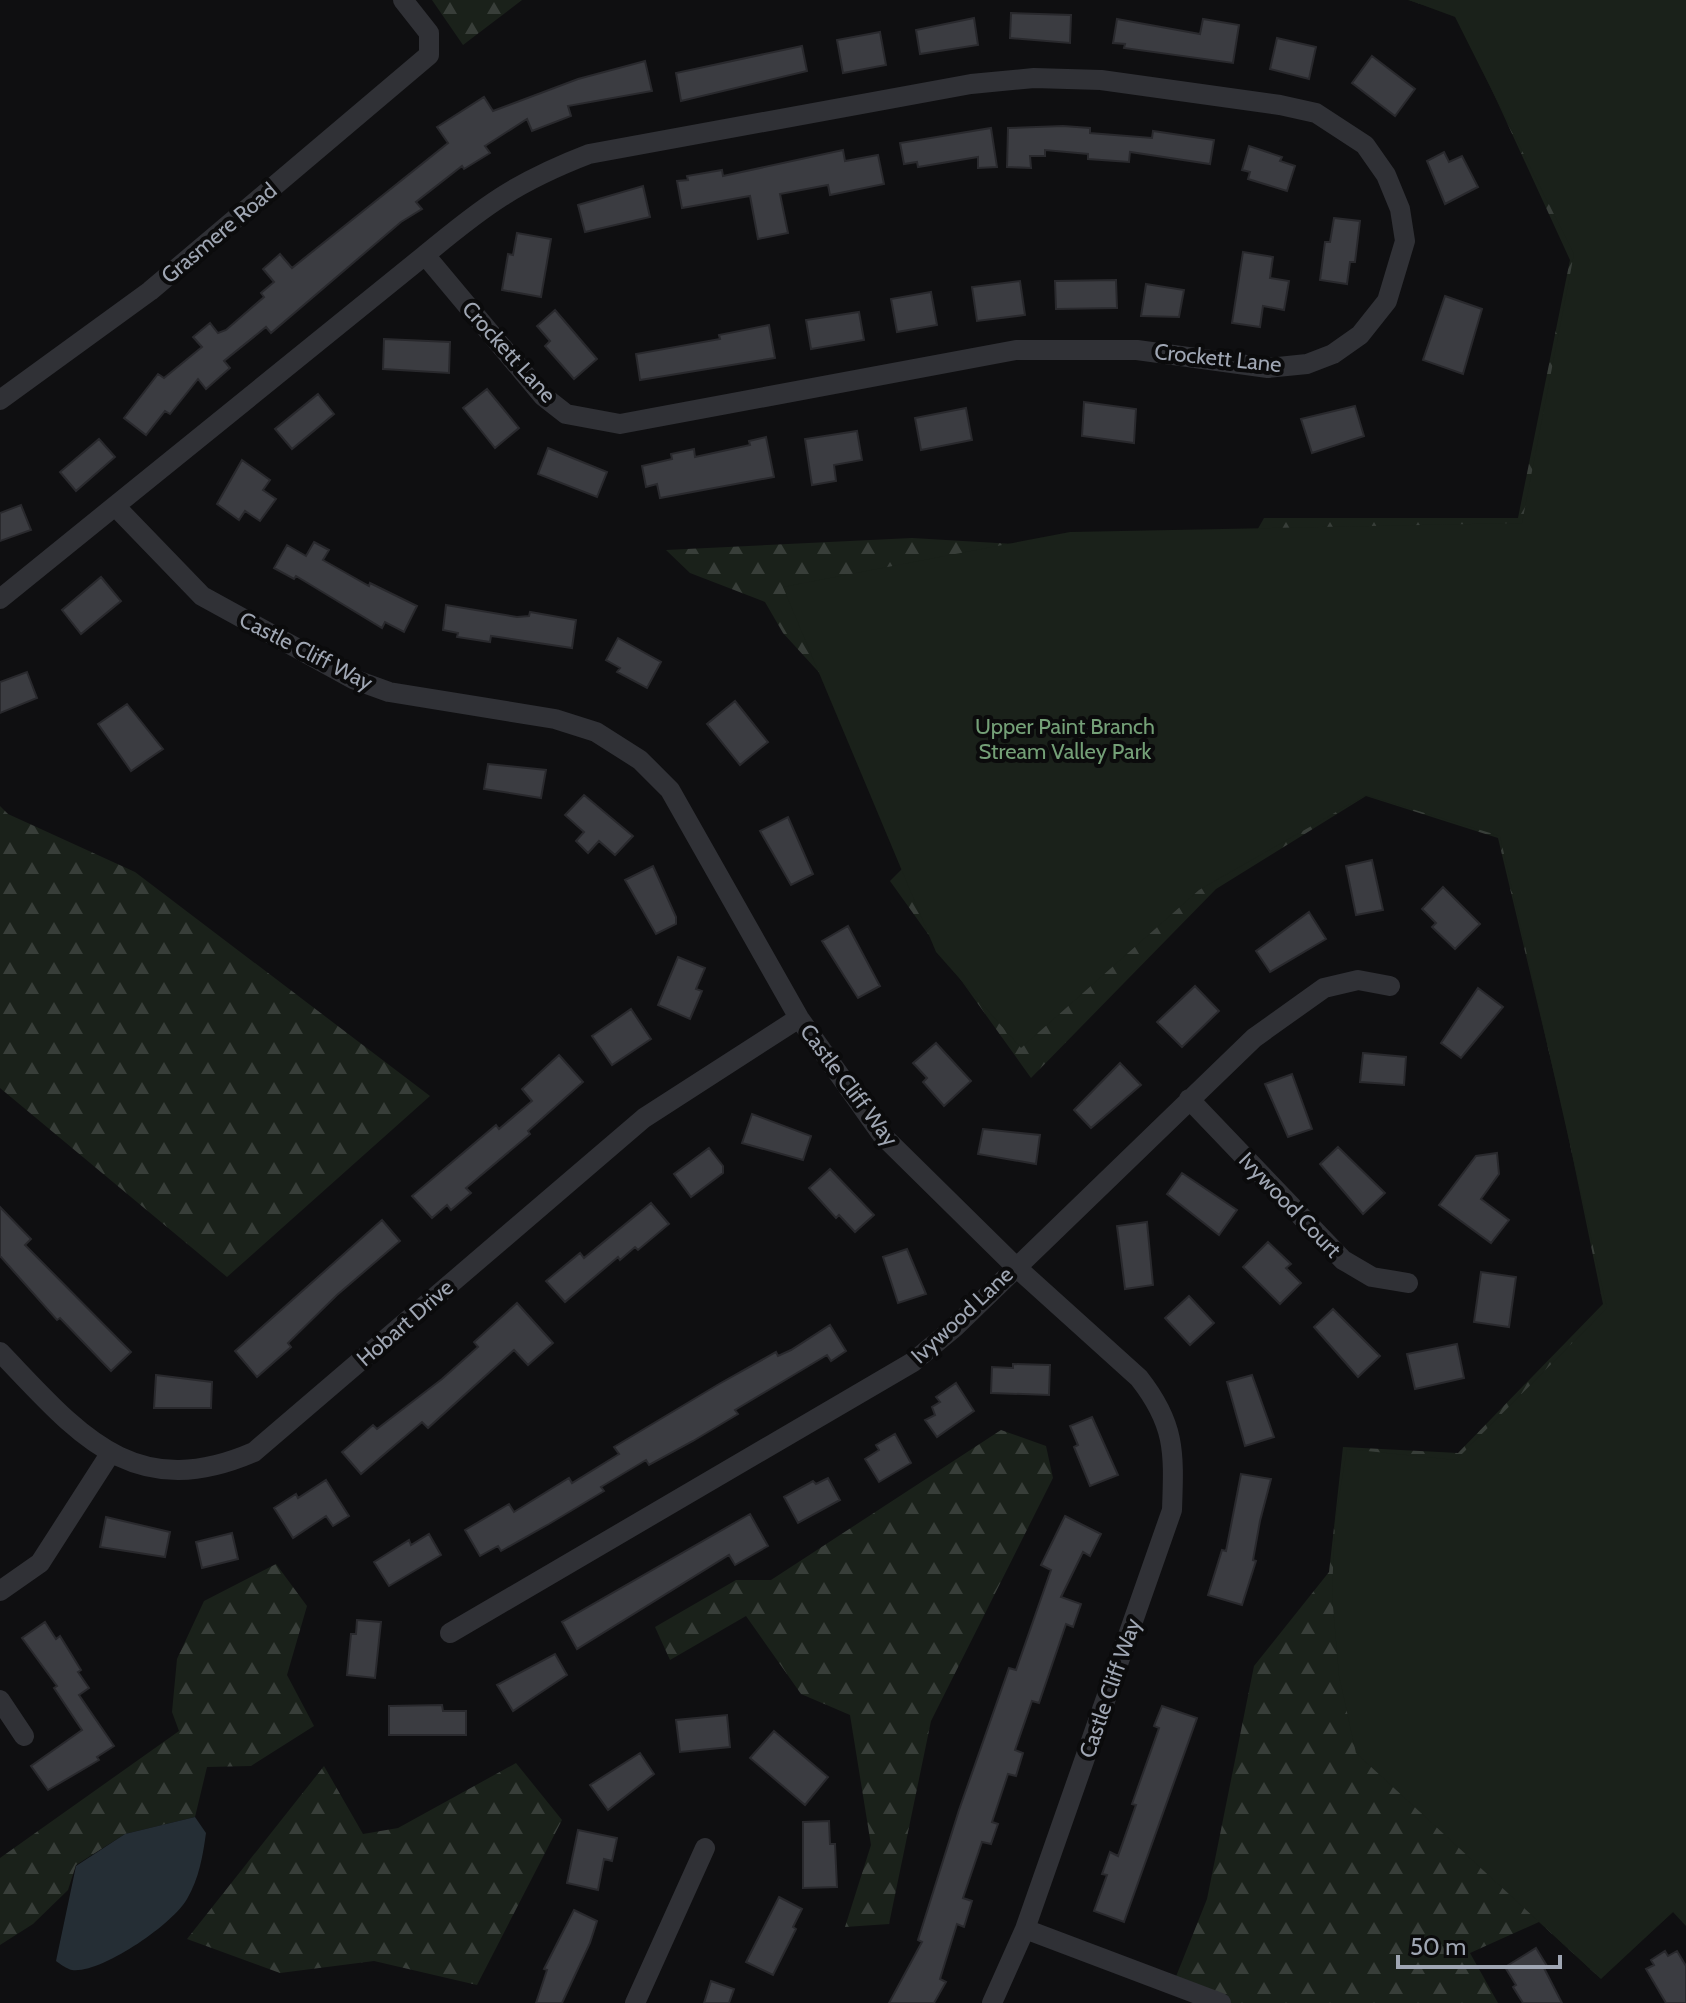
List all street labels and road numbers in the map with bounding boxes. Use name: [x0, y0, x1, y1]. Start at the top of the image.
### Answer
street label: Grasmere Road: [156, 177, 282, 289]
street label: Crockett Lane: [456, 296, 562, 408]
street label: Crockett Lane: [1153, 338, 1283, 378]
street label: Castle Cliff Way: [235, 606, 377, 696]
street label: Castle Cliff Way: [794, 1019, 904, 1151]
street label: Ivywood Court: [1233, 1147, 1347, 1264]
street label: Ivywood Lane: [905, 1261, 1019, 1369]
street label: Hobart Drive: [351, 1274, 459, 1372]
street label: Castle Cliff Way: [1073, 1615, 1147, 1761]

